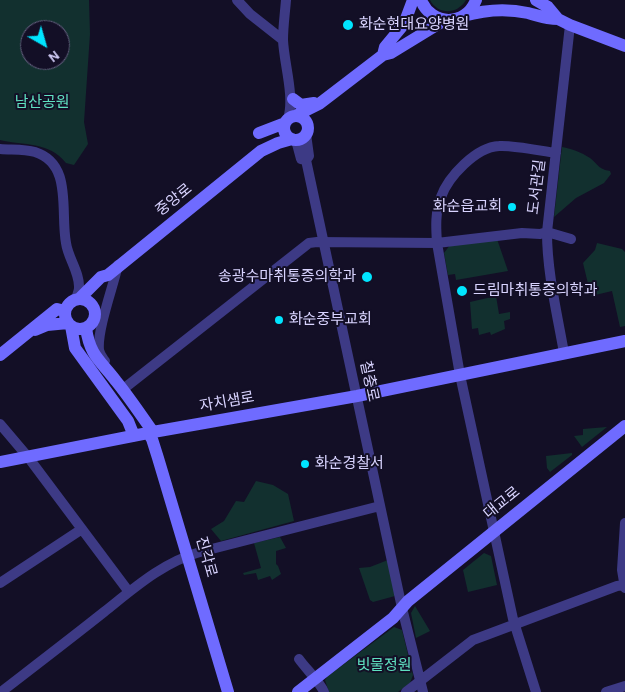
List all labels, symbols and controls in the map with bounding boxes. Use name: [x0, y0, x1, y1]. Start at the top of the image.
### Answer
place label: 화순현대요양병원: [359, 16, 469, 34]
marker: 화순현대요양병원: [341, 18, 355, 32]
north arrow: [20, 20, 70, 70]
text: N: [45, 47, 63, 66]
park label: 남산공원: [14, 94, 70, 112]
street label: 도서관길: [525, 159, 549, 215]
street label: 중앙로: [152, 180, 196, 220]
place label: 화순읍교회: [433, 198, 502, 216]
marker: 화순읍교회: [506, 201, 518, 213]
place label: 송광수마취통증의학과: [218, 268, 356, 286]
marker: 송광수마취통증의학과: [360, 270, 374, 284]
place label: 드림마취통증의학과: [473, 282, 597, 300]
marker: 드림마취통증의학과: [455, 284, 469, 298]
place label: 화순중부교회: [289, 311, 372, 329]
marker: 화순중부교회: [273, 314, 285, 326]
street label: 칠충로: [356, 359, 382, 403]
street label: 자치샘로: [198, 388, 256, 416]
place label: 화순경찰서: [315, 455, 384, 473]
marker: 화순경찰서: [299, 458, 311, 470]
street label: 대교로: [480, 483, 524, 523]
street label: 진각로: [192, 535, 220, 579]
park label: 빗물정원: [356, 657, 412, 675]

